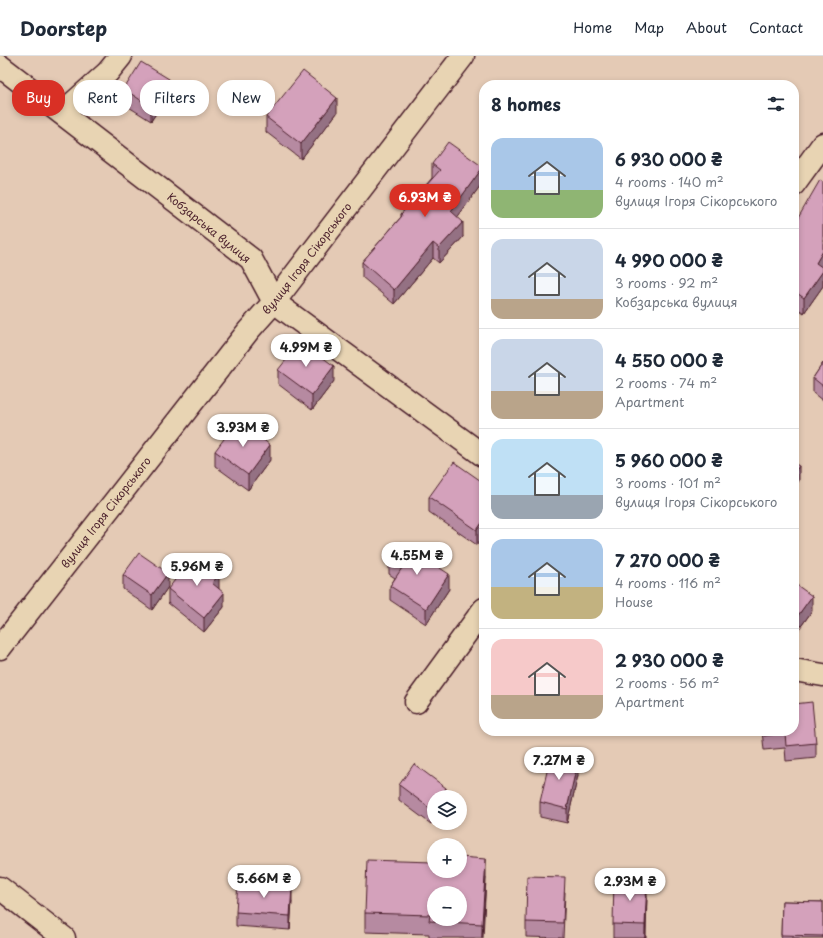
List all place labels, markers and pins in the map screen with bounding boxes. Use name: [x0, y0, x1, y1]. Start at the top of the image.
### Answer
pin: 6.93M ₴: [388, 184, 462, 218]
pin: 4.99M ₴: [269, 334, 343, 368]
pin: 3.93M ₴: [206, 414, 280, 448]
pin: 4.55M ₴: [380, 542, 454, 576]
pin: 5.96M ₴: [160, 553, 234, 587]
pin: 7.27M ₴: [522, 747, 596, 781]
pin: 5.66M ₴: [227, 865, 301, 899]
pin: 2.93M ₴: [593, 868, 667, 902]

